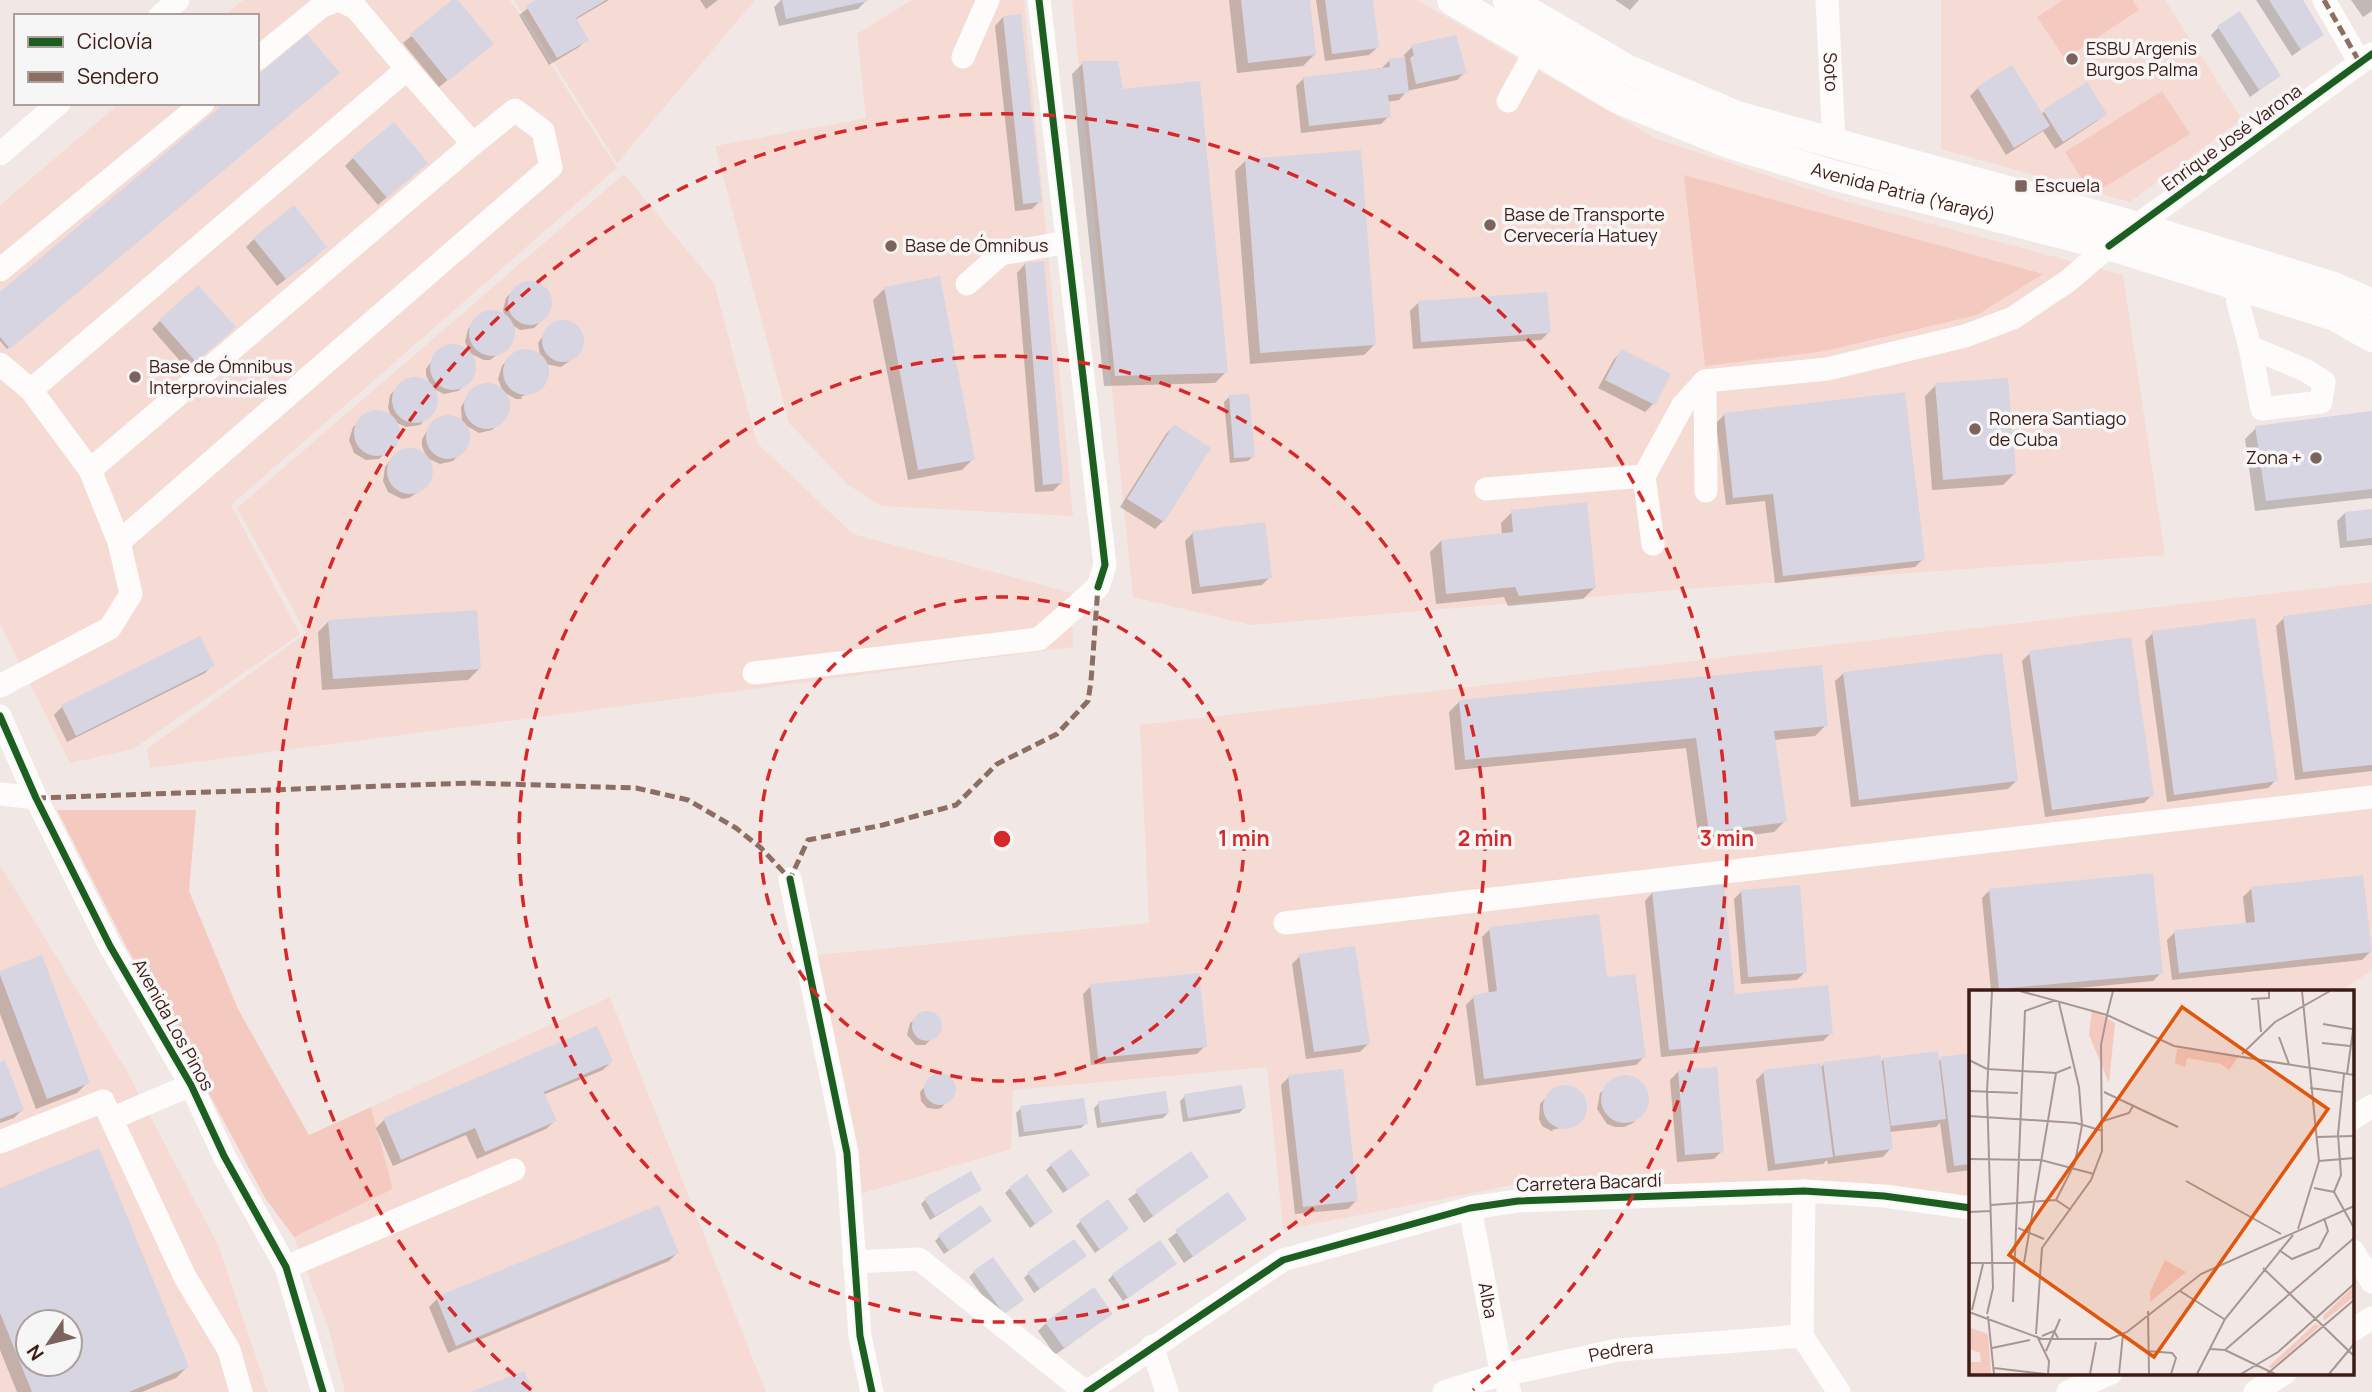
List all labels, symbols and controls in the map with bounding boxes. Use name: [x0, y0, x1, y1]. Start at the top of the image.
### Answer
legend: [14, 14, 259, 105]
text: Ciclovía: [77, 27, 152, 55]
place label: ESBU Argenis Burgos Palma: [2086, 36, 2198, 81]
marker: ESBU Argenis Burgos Palma: [2064, 51, 2080, 67]
street label: Soto: [1819, 52, 1844, 92]
text: Sendero: [77, 62, 159, 90]
street label: Enrique José Varona: [2157, 78, 2306, 196]
street label: Avenida Patria (Yarayó): [1809, 156, 1998, 227]
place label: Escuela: [2035, 173, 2100, 197]
marker: Escuela: [2013, 178, 2029, 194]
place label: Base de Transporte Cervecería Hatuey: [1504, 202, 1665, 247]
marker: Base de Transporte Cervecería Hatuey: [1482, 217, 1498, 233]
place label: Base de Ómnibus: [905, 233, 1048, 257]
marker: Base de Ómnibus: [883, 238, 899, 254]
place label: Base de Ómnibus Interprovinciales: [149, 354, 292, 399]
marker: Base de Ómnibus Interprovinciales: [127, 369, 143, 385]
place label: Ronera Santiago de Cuba: [1989, 406, 2126, 451]
marker: Ronera Santiago de Cuba: [1967, 421, 1983, 437]
place label: Zona +: [2246, 445, 2302, 469]
marker: Zona +: [2308, 450, 2324, 466]
text: 1 min: [1218, 824, 1270, 852]
text: 2 min: [1458, 824, 1512, 852]
text: 3 min: [1700, 824, 1754, 852]
centre of rings: [990, 827, 1014, 851]
street label: Avenida Los Pinos: [128, 954, 220, 1095]
inset map: [1969, 990, 2354, 1374]
street label: Carretera Bacardí: [1516, 1167, 1662, 1197]
street label: Alba: [1473, 1280, 1504, 1320]
north arrow: [14, 1308, 84, 1378]
street label: Pedrera: [1586, 1334, 1654, 1367]
text: N: [21, 1340, 50, 1366]

